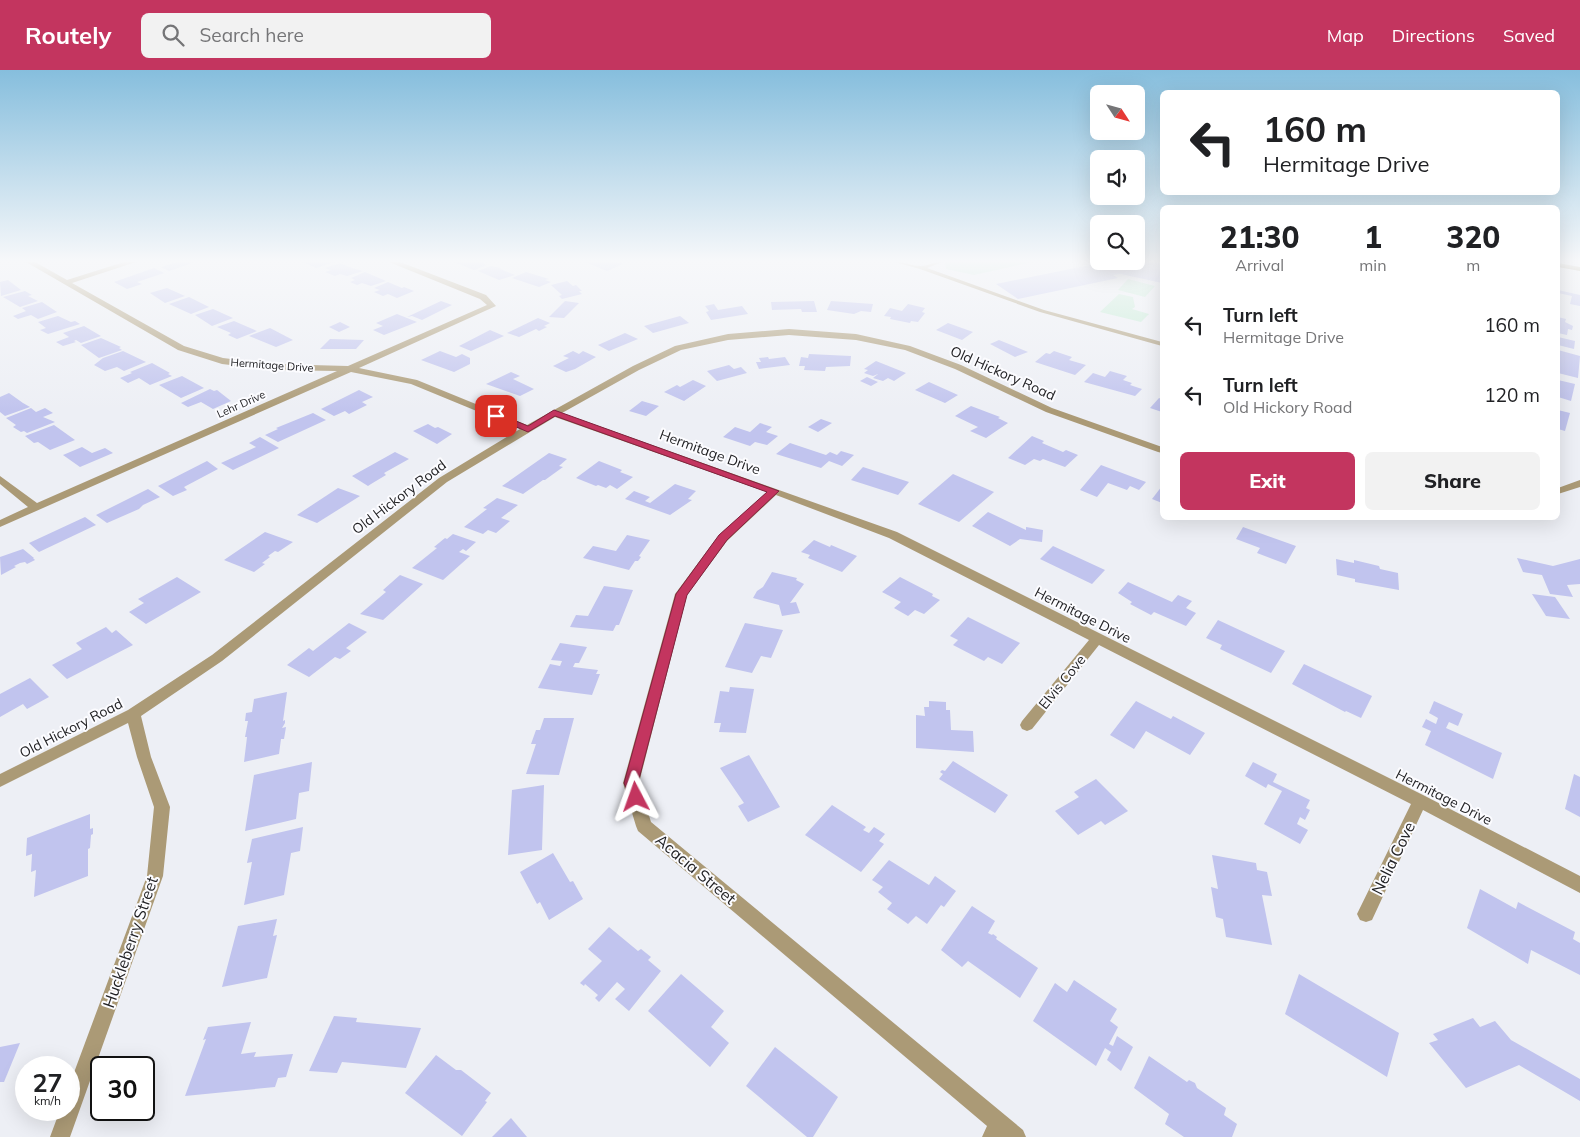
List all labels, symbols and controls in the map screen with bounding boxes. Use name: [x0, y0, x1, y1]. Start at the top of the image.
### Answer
search box: [141, 13, 491, 58]
text: Routely: [25, 20, 111, 50]
icon: search: [159, 21, 187, 49]
text: Search here: [199, 23, 304, 47]
text: Map: [1327, 24, 1364, 47]
text: Directions: [1392, 24, 1475, 47]
text: Saved: [1503, 24, 1555, 47]
north arrow: [1090, 85, 1145, 140]
map controls: [1090, 85, 1145, 270]
text: 160 m: [1263, 107, 1367, 151]
icon: left: [1180, 110, 1245, 175]
button: sound: [1090, 150, 1145, 205]
text: Hermitage Drive: [1263, 150, 1429, 178]
button: search: [1090, 215, 1145, 270]
text: 21:30: [1220, 218, 1300, 256]
text: 1: [1364, 218, 1382, 256]
text: 320: [1446, 218, 1500, 256]
text: Arrival: [1235, 255, 1284, 275]
text: min: [1359, 255, 1387, 275]
text: m: [1466, 255, 1480, 275]
text: Turn left: [1223, 303, 1298, 327]
icon: left: [1180, 311, 1208, 339]
text: 160 m: [1484, 313, 1540, 337]
text: Hermitage Drive: [1223, 327, 1344, 347]
street label: Old Hickory Road: [948, 342, 1058, 404]
street label: Hermitage Drive: [230, 355, 314, 375]
text: Turn left: [1223, 373, 1298, 397]
icon: left: [1180, 381, 1208, 409]
text: 120 m: [1484, 383, 1540, 407]
street label: Lehr Drive: [214, 387, 268, 421]
pin: [475, 395, 517, 437]
text: Old Hickory Road: [1223, 397, 1352, 417]
icon: arrive: [482, 402, 510, 430]
street label: Hermitage Drive: [657, 425, 763, 479]
button: Exit: [1180, 452, 1355, 510]
button: Share: [1365, 452, 1540, 510]
street label: Old Hickory Road: [348, 456, 450, 538]
street label: Hermitage Drive: [1032, 583, 1134, 647]
street label: Elvis Cove: [1035, 651, 1089, 713]
street label: Old Hickory Road: [17, 694, 125, 762]
street label: Hermitage Drive: [1393, 765, 1495, 829]
position arrow: [609, 770, 661, 822]
street label: Nelia Cove: [1367, 818, 1419, 898]
street label: Acacia Street: [652, 830, 741, 909]
street label: Huckleberry Street: [98, 873, 162, 1010]
speed limit sign: 30: [90, 1056, 155, 1121]
text: 27: [32, 1067, 63, 1098]
text: km/h: [34, 1093, 61, 1108]

